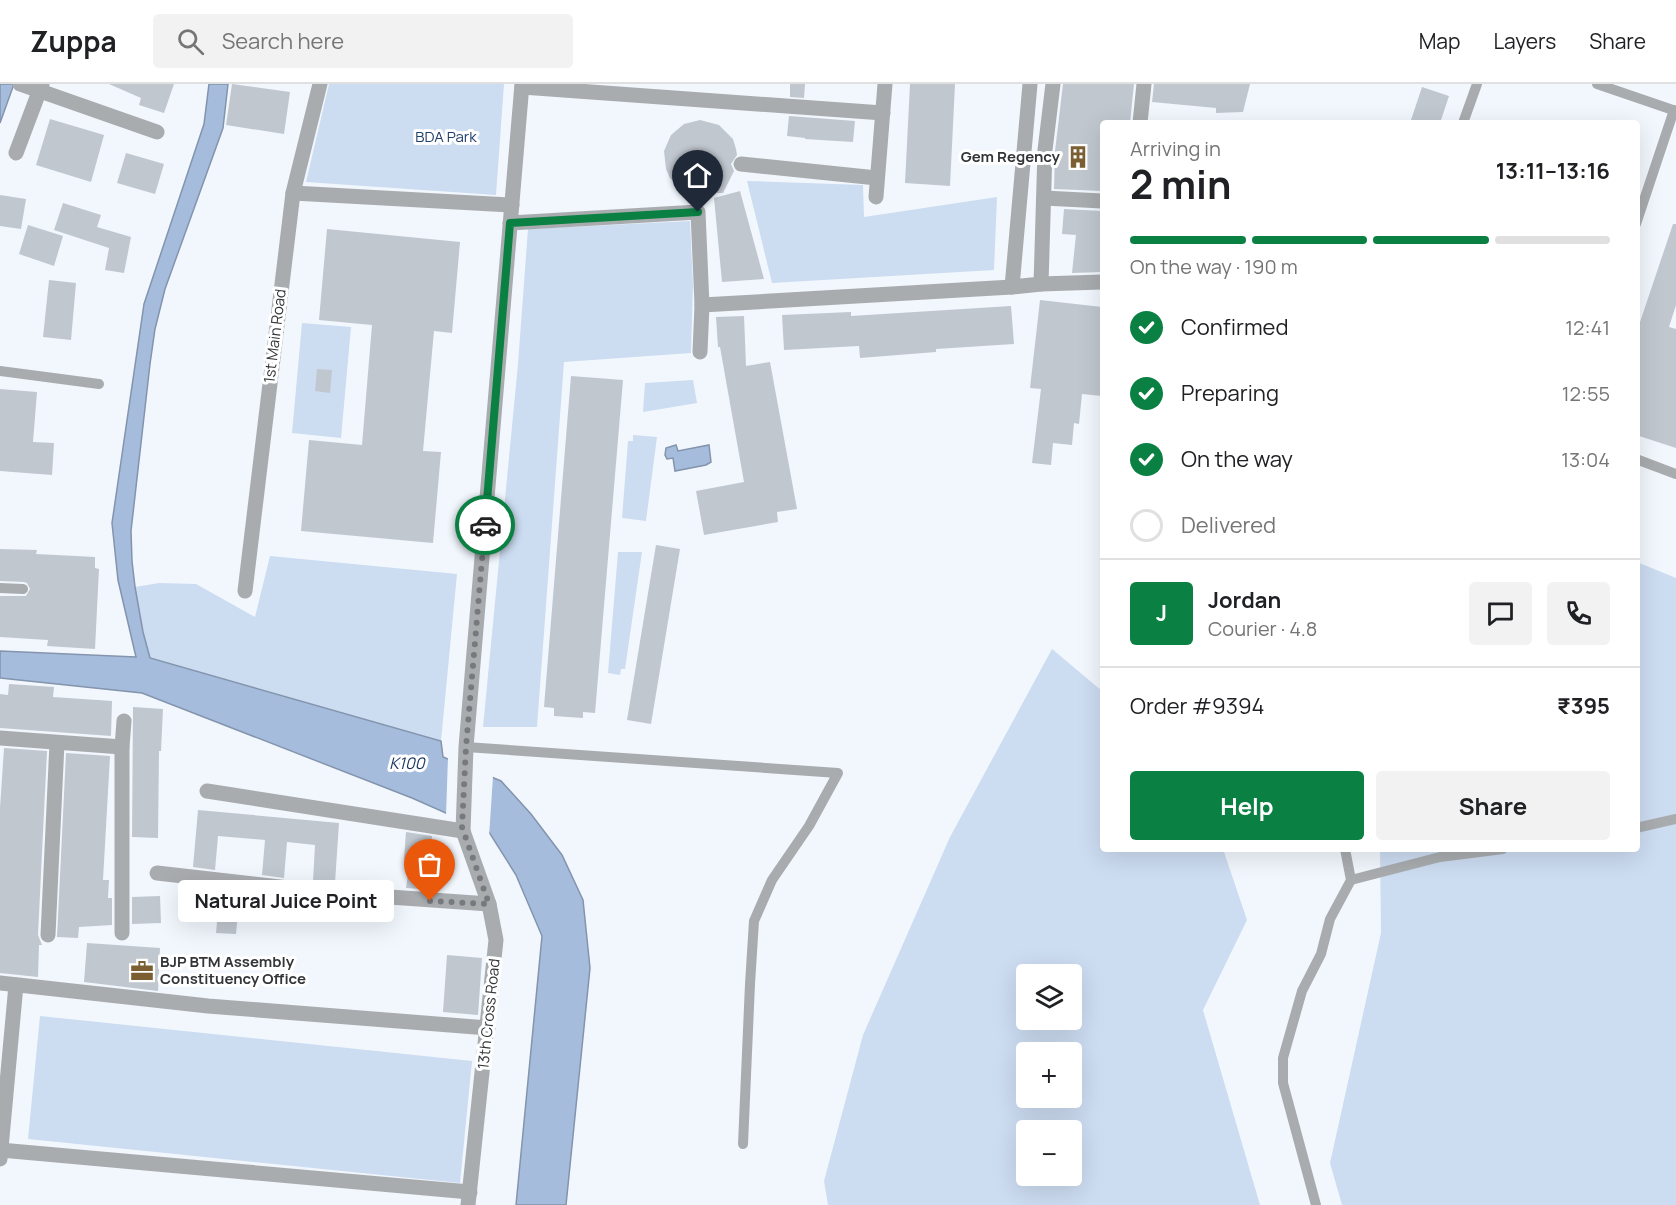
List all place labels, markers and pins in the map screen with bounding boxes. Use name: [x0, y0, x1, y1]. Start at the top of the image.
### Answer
building icon: Gem Regency: [1065, 144, 1091, 170]
place label: Gem Regency: [961, 146, 1061, 167]
pin: [672, 150, 723, 212]
pin: [404, 839, 455, 901]
callout: Natural Juice Point: [178, 880, 394, 922]
place label: BJP BTM Assembly Constituency Office: [160, 951, 306, 989]
office icon: BJP BTM Assembly Constituency Office: [129, 958, 155, 984]

